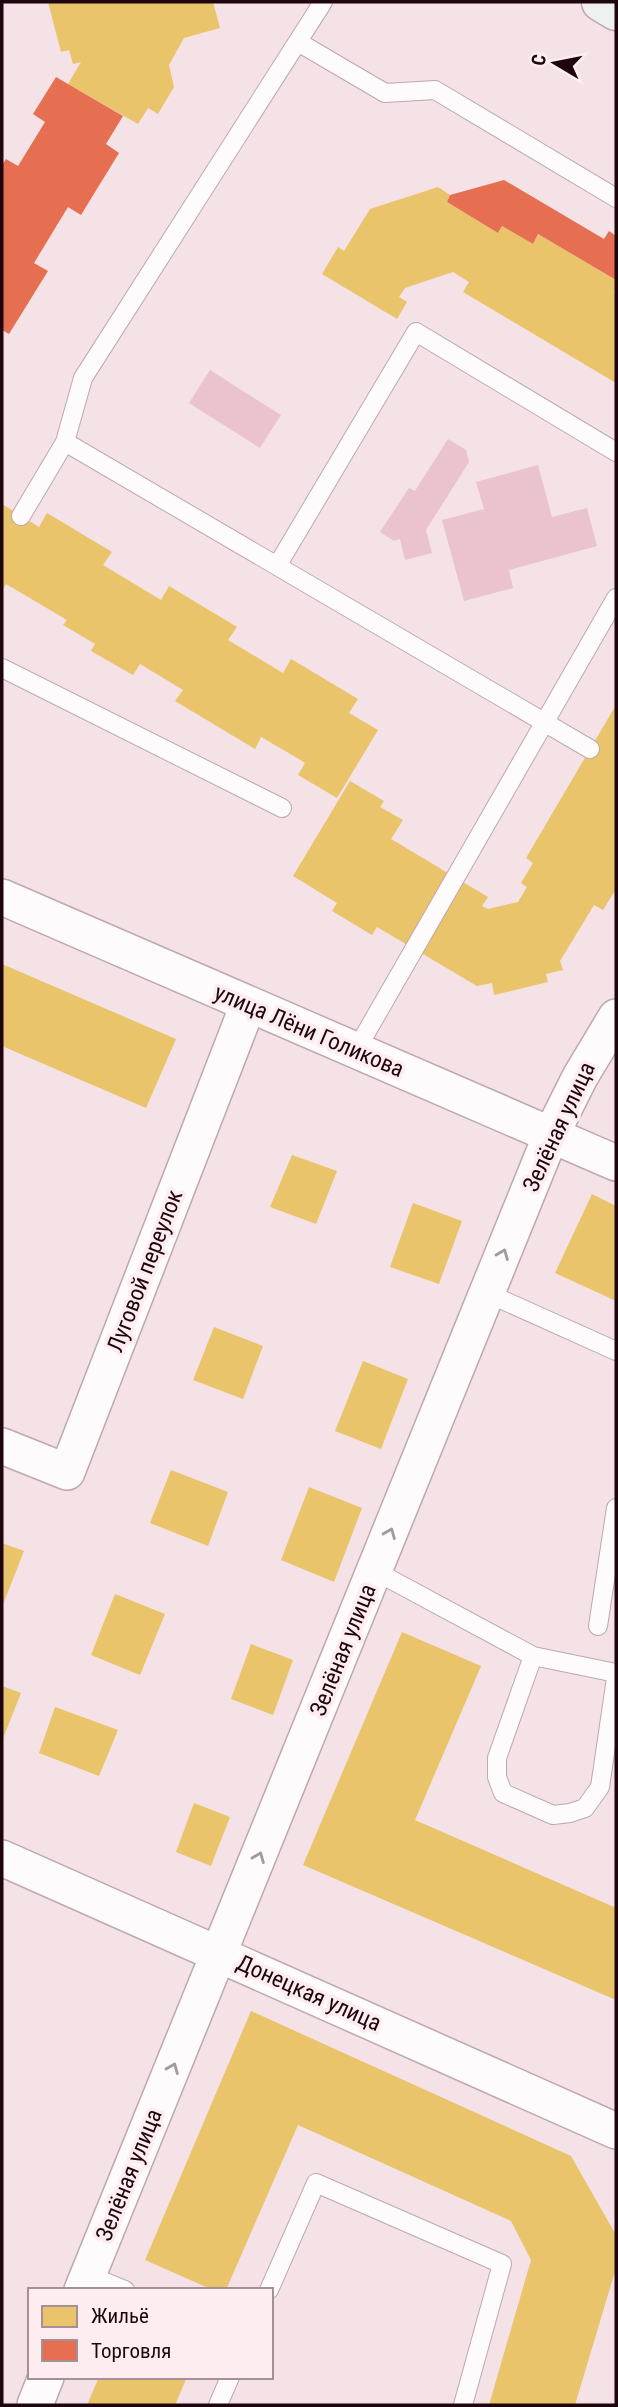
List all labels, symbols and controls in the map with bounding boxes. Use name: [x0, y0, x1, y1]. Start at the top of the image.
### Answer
north arrow: [520, 28, 590, 98]
text: С: [526, 53, 551, 67]
street label: улица Лёни Голикова: [210, 979, 408, 1083]
street label: Зелёная улица: [517, 1058, 601, 1196]
street label: Луговой переулок: [102, 1186, 188, 1356]
one-way arrow: [494, 1248, 508, 1260]
one-way arrow: [382, 1527, 396, 1539]
street label: Зелёная улица: [304, 1580, 382, 1720]
one-way arrow: [251, 1852, 265, 1864]
street label: Донецкая улица: [233, 1949, 385, 2037]
one-way arrow: [164, 2062, 178, 2074]
street label: Зелёная улица: [90, 2105, 168, 2245]
legend: [28, 2288, 273, 2379]
text: Жильё: [91, 2304, 149, 2328]
text: Торговля: [91, 2339, 171, 2363]

